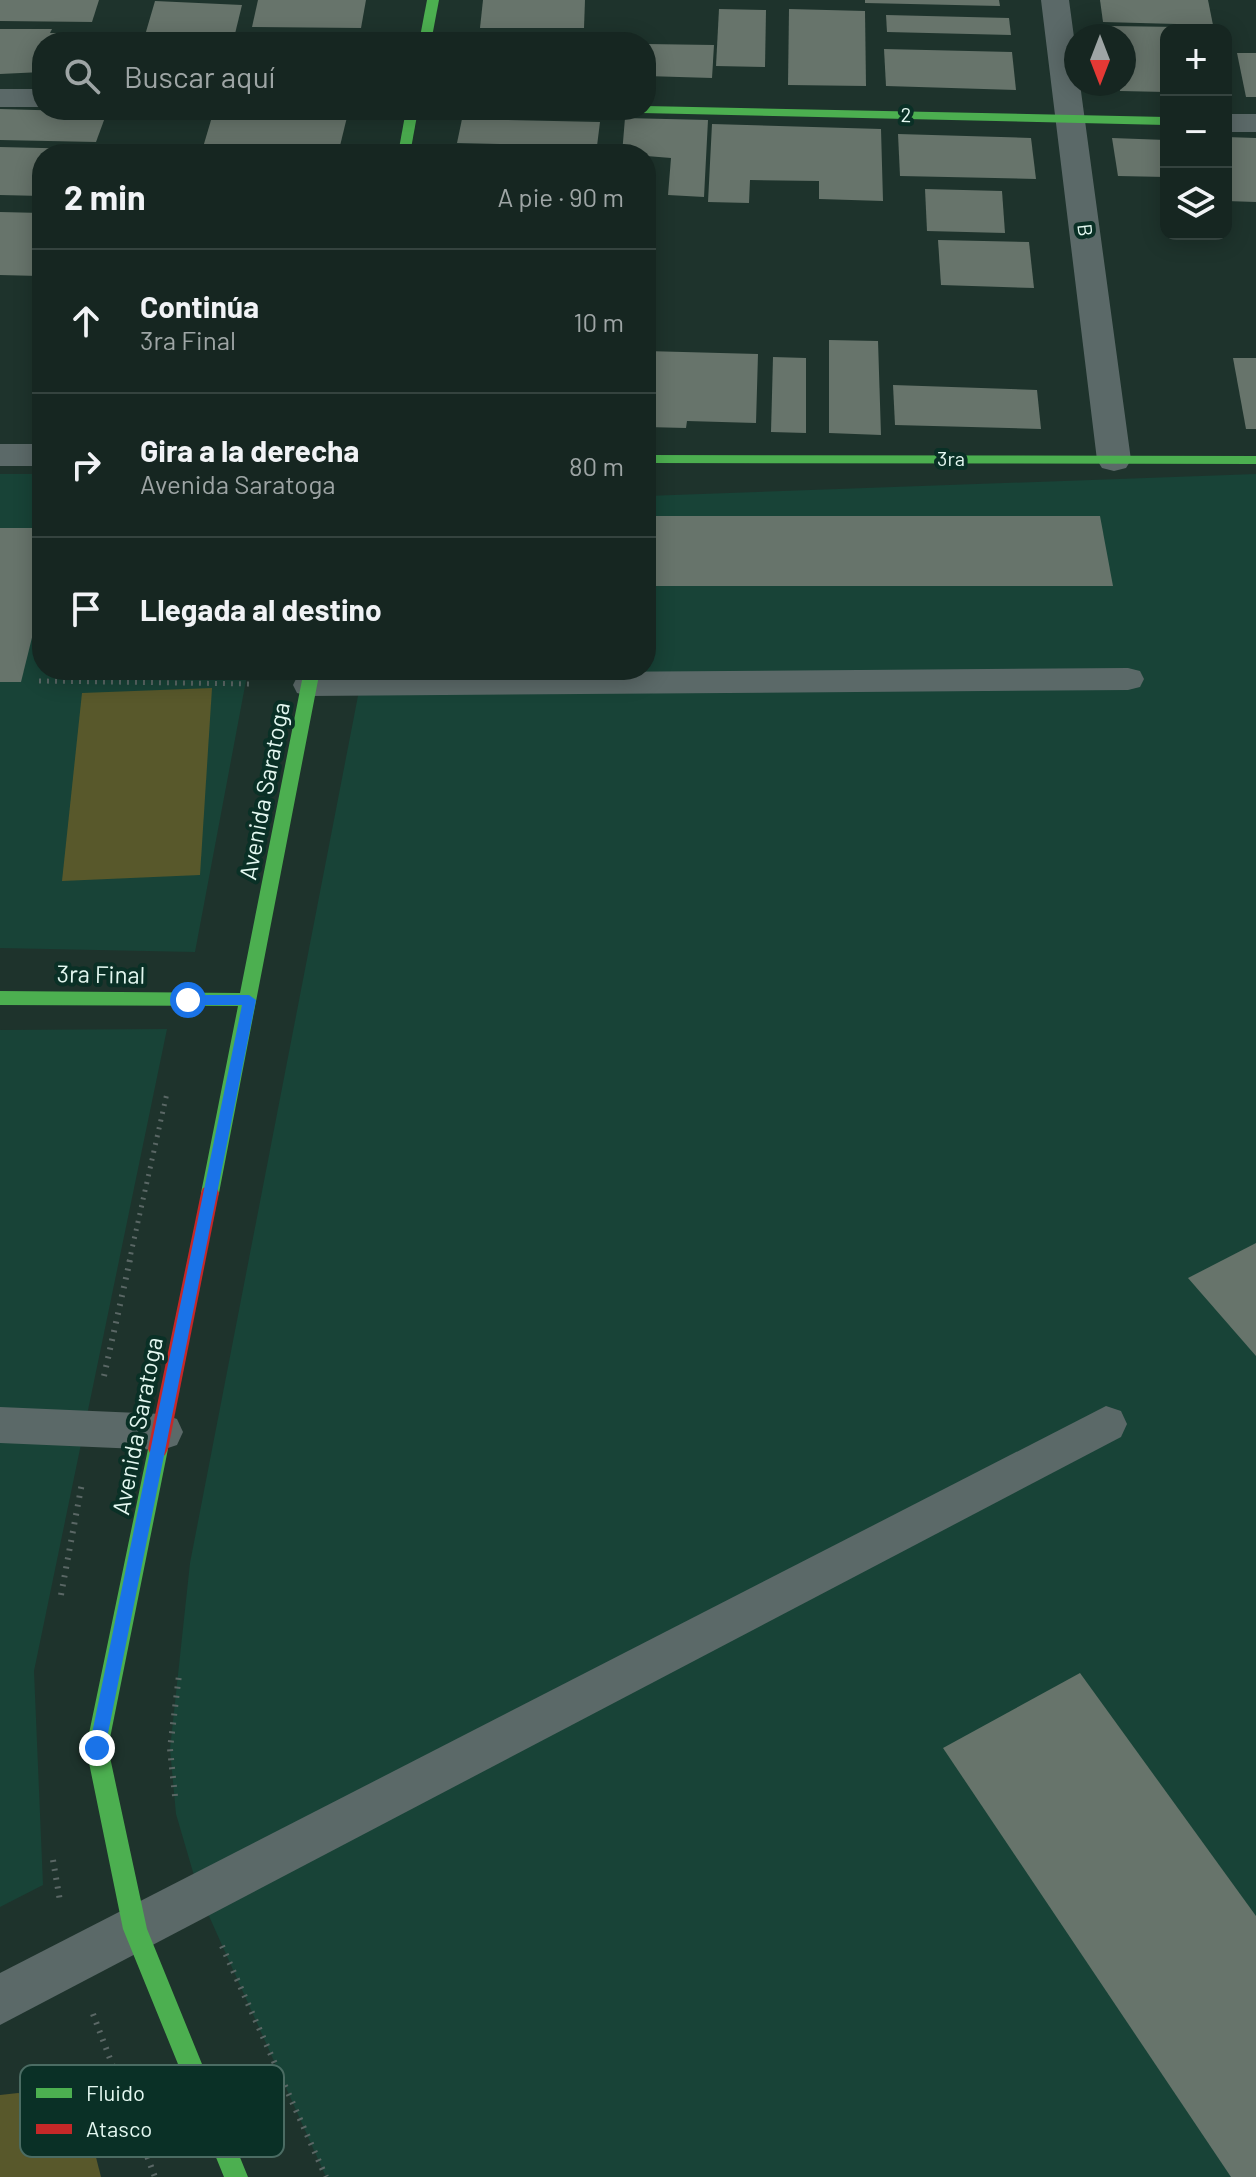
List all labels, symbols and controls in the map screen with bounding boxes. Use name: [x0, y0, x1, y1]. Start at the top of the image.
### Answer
north arrow: [1064, 24, 1136, 96]
map controls: [1160, 24, 1232, 240]
button: +: [1160, 24, 1232, 96]
search box: [32, 32, 656, 120]
icon: search: [60, 54, 104, 98]
text: Buscar aquí: [124, 58, 275, 94]
button: −: [1160, 96, 1232, 168]
street label: 2: [900, 102, 912, 126]
button: layers: [1160, 168, 1232, 240]
text: 2 min: [64, 176, 146, 217]
text: A pie · 90 m: [497, 181, 624, 212]
street label: B: [1073, 222, 1099, 238]
text: Continúa: [140, 288, 259, 324]
icon: ahead: [64, 299, 108, 343]
text: 10 m: [574, 306, 624, 337]
text: 3ra Final: [140, 324, 236, 355]
text: Gira a la derecha: [140, 432, 359, 468]
icon: right: [64, 443, 108, 487]
street label: 3ra: [937, 446, 965, 470]
text: 80 m: [569, 450, 624, 481]
text: Avenida Saratoga: [140, 468, 336, 499]
icon: arrive: [64, 587, 108, 631]
text: Llegada al destino: [140, 591, 382, 627]
street label: Avenida Saratoga: [232, 699, 295, 882]
street label: 3ra Final: [56, 958, 146, 989]
route start: [170, 982, 206, 1018]
street label: Avenida Saratoga: [105, 1334, 168, 1517]
route end: [79, 1730, 115, 1766]
legend: [20, 2065, 284, 2157]
text: Fluido: [86, 2079, 145, 2105]
text: Atasco: [86, 2115, 152, 2141]

